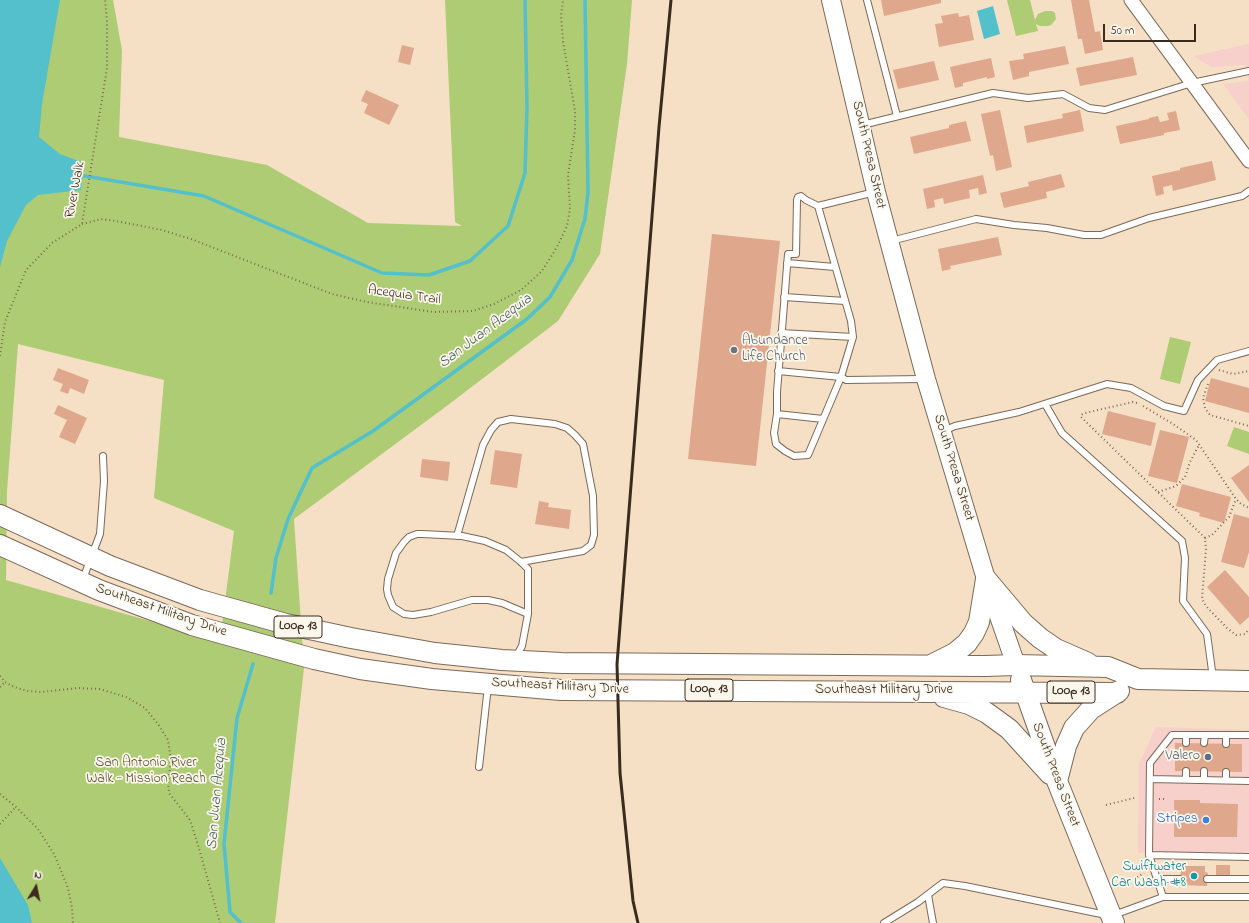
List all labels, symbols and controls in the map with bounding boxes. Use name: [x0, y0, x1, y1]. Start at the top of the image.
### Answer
scale bar: [1105, 16, 1198, 42]
text: 50 m: [1110, 22, 1134, 40]
street label: South Presa Street: [847, 99, 889, 211]
street label: River Walk: [62, 160, 90, 220]
street label: Acequia Trail: [367, 283, 441, 309]
water label: San Juan Acequia: [436, 291, 536, 373]
place label: Abundance Life Church: [742, 334, 808, 366]
marker: Abundance Life Church: [729, 345, 739, 355]
street label: South Presa Street: [929, 413, 977, 523]
street label: Southeast Military Drive: [93, 581, 229, 641]
road number: Loop 13: [274, 616, 322, 638]
street label: Southeast Military Drive: [491, 675, 629, 699]
road number: Loop 13: [685, 679, 733, 701]
road number: Loop 13: [1047, 681, 1095, 703]
street label: Southeast Military Drive: [815, 683, 953, 699]
street label: South Presa Street: [1027, 720, 1083, 830]
water label: San Juan Acequia: [204, 737, 232, 851]
place label: Valero: [1166, 749, 1200, 765]
marker: Valero: [1203, 752, 1213, 762]
park label: San Antonio River Walk - Mission Reach: [86, 756, 206, 788]
place label: Stripes: [1156, 812, 1198, 828]
marker: Stripes: [1201, 815, 1211, 825]
place label: Swiftwater Car Wash #8: [1111, 860, 1186, 892]
north arrow: [16, 867, 56, 907]
text: N: [33, 867, 43, 884]
marker: Swiftwater Car Wash #8: [1189, 871, 1199, 881]

